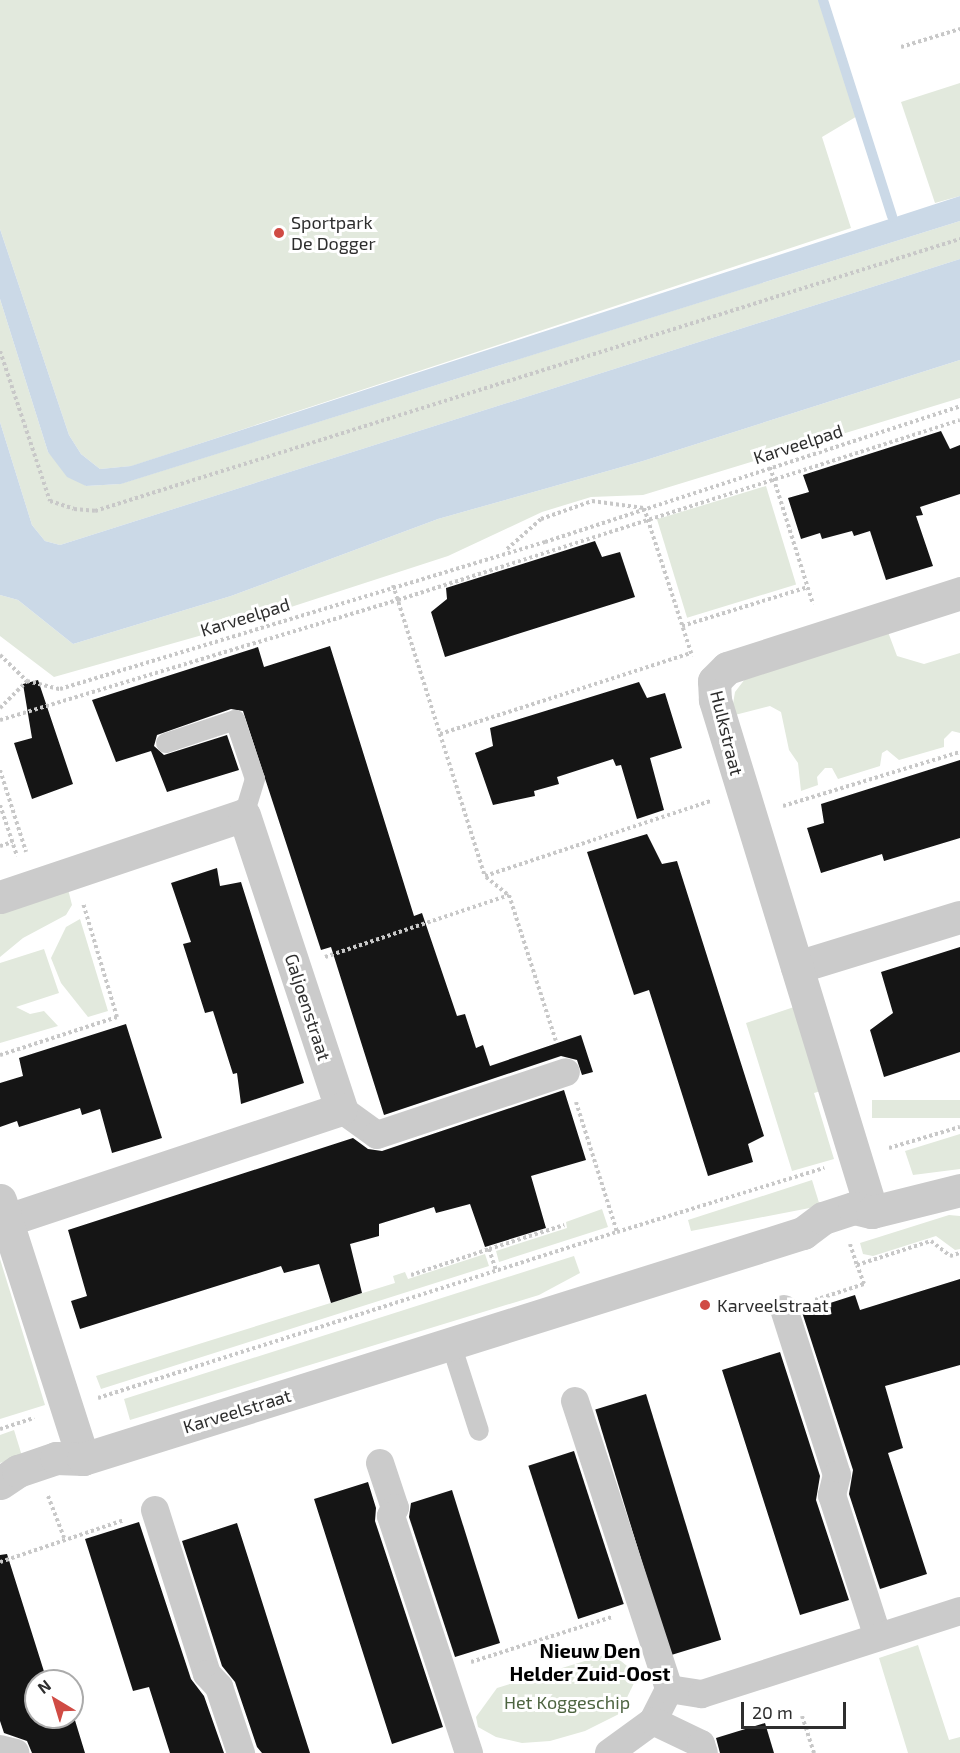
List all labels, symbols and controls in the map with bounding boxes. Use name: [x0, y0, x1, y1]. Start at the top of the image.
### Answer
place label: Sportpark De Dogger: [291, 212, 376, 254]
marker: Sportpark De Dogger: [272, 226, 286, 240]
street label: Karveelpad: [751, 419, 845, 469]
street label: Karveelpad: [198, 593, 292, 641]
street label: Hulkstraat: [706, 688, 748, 778]
street label: Galjoenstraat: [281, 951, 335, 1063]
place label: Karveelstraat: [717, 1294, 829, 1316]
marker: Karveelstraat: [698, 1298, 712, 1312]
street label: Karveelstraat: [180, 1384, 294, 1438]
district label: Nieuw Den Helder Zuid-Oost: [509, 1639, 671, 1686]
north arrow: [24, 1669, 84, 1729]
text: N: [33, 1675, 54, 1697]
scale bar: [744, 1690, 849, 1728]
park label: Het Koggeschip: [504, 1691, 630, 1713]
text: 20 m: [752, 1701, 793, 1723]

